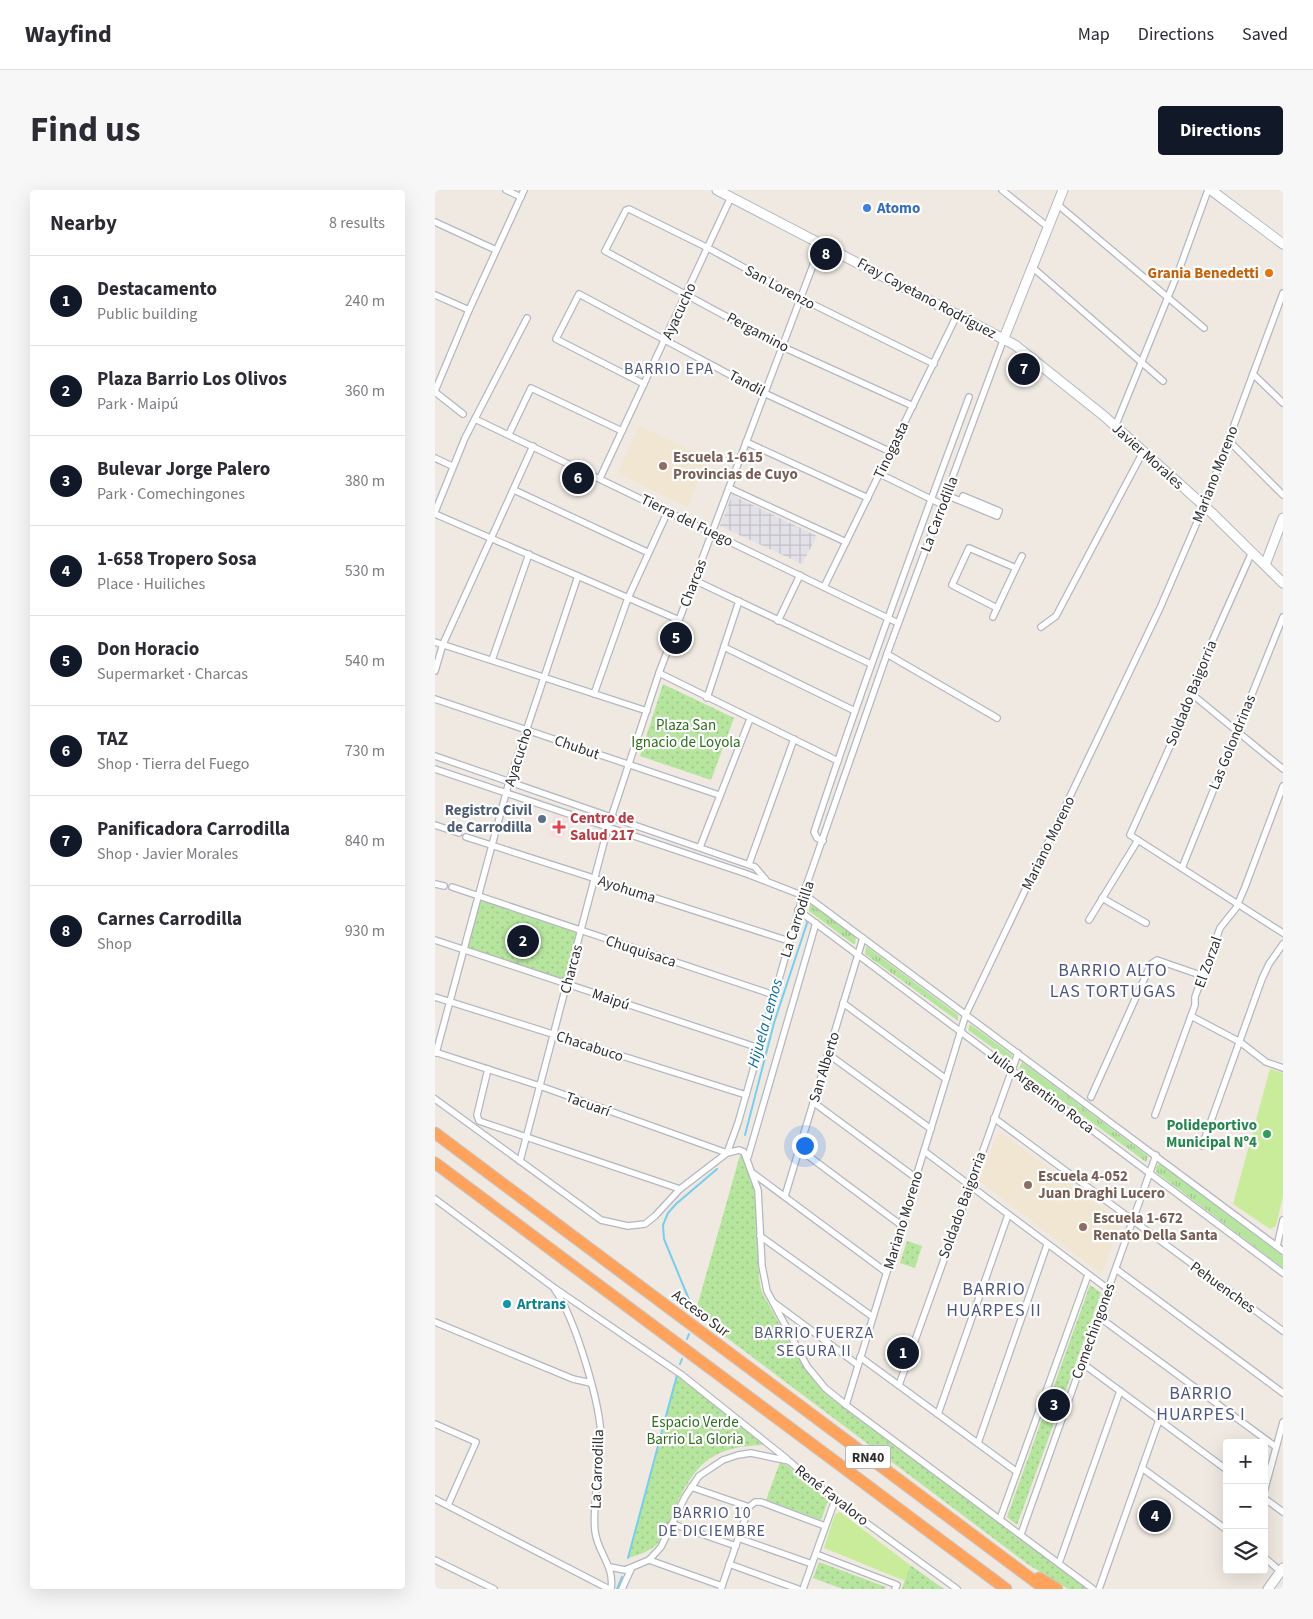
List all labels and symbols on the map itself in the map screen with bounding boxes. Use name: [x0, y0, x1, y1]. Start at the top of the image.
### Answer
place label: Atomo: [876, 198, 920, 219]
marker: Atomo: [861, 202, 873, 214]
pin: 8: [810, 235, 842, 273]
street label: Fray Cayetano Rodríguez: [853, 253, 1000, 344]
street label: San Lorenzo: [741, 260, 819, 315]
place label: Grania Benedetti: [1148, 263, 1259, 284]
marker: Grania Benedetti: [1263, 267, 1275, 279]
street label: Ayacucho: [657, 279, 702, 343]
street label: Pergamino: [723, 307, 793, 358]
pin: 7: [1008, 350, 1040, 388]
district label: BARRIO EPA: [624, 358, 714, 380]
street label: Tandil: [725, 365, 769, 402]
street label: Tinogasta: [869, 418, 914, 482]
street label: Javier Morales: [1107, 418, 1188, 494]
street label: Mariano Moreno: [1187, 423, 1244, 526]
place label: Escuela 1-615 Provincias de Cuyo: [673, 447, 798, 485]
pin: 6: [562, 459, 594, 497]
marker: Escuela 1-615 Provincias de Cuyo: [657, 460, 669, 472]
street label: La Carrodilla: [915, 473, 964, 555]
street label: Tierra del Fuego: [637, 489, 737, 552]
street label: Charcas: [675, 556, 712, 610]
pin: 5: [660, 619, 692, 657]
street label: Soldado Baigorria: [1161, 637, 1222, 749]
street label: Las Golondrinas: [1204, 691, 1261, 793]
park label: Plaza San Ignacio de Loyola: [631, 715, 741, 753]
street label: Ayacucho: [499, 725, 538, 789]
street label: Chubut: [551, 730, 602, 765]
street label: Mariano Moreno: [1017, 793, 1080, 894]
place label: Registro Civil de Carrodilla: [445, 800, 533, 838]
place label: Centro de Salud 217: [570, 808, 635, 846]
marker: Registro Civil de Carrodilla: [536, 813, 548, 825]
marker: Centro de Salud 217: [552, 820, 566, 834]
street label: Ayohuma: [595, 870, 658, 909]
street label: La Carrodilla: [775, 878, 820, 960]
pin: 2: [507, 922, 539, 960]
street label: Chuquisaca: [603, 930, 679, 973]
street label: El Zorzal: [1190, 933, 1227, 991]
street label: Charcas: [555, 942, 588, 996]
district label: BARRIO ALTO LAS TORTUGAS: [1050, 958, 1176, 1004]
water label: Hijuela Lemos: [742, 976, 788, 1070]
street label: Maipú: [589, 983, 633, 1016]
street label: Chacabuco: [553, 1026, 626, 1067]
street label: San Alberto: [804, 1029, 845, 1105]
street label: Julio Argentino Roca: [983, 1044, 1099, 1139]
street label: Tacuarí: [563, 1087, 614, 1123]
place label: Polideportivo Municipal Nº4: [1166, 1115, 1257, 1153]
marker: Polideportivo Municipal Nº4: [1261, 1128, 1273, 1140]
your location: [792, 1133, 818, 1159]
street label: Soldado Baigorria: [933, 1149, 992, 1262]
place label: Escuela 4-052 Juan Draghi Lucero: [1038, 1166, 1165, 1204]
street label: Mariano Moreno: [879, 1168, 928, 1272]
marker: Escuela 4-052 Juan Draghi Lucero: [1022, 1179, 1034, 1191]
place label: Escuela 1-672 Renato Della Santa: [1093, 1208, 1218, 1246]
marker: Escuela 1-672 Renato Della Santa: [1077, 1221, 1089, 1233]
street label: Pehuenches: [1186, 1256, 1260, 1318]
district label: BARRIO HUARPES II: [946, 1277, 1042, 1323]
street label: Comechingones: [1066, 1280, 1121, 1382]
street label: Acceso Sur: [667, 1285, 735, 1343]
place label: Artrans: [516, 1294, 566, 1315]
marker: Artrans: [501, 1298, 513, 1310]
district label: BARRIO FUERZA SEGURA II: [754, 1322, 874, 1362]
pin: 1: [887, 1334, 919, 1372]
district label: BARRIO HUARPES I: [1156, 1381, 1246, 1427]
pin: 3: [1038, 1386, 1070, 1424]
park label: Espacio Verde Barrio La Gloria: [646, 1412, 744, 1450]
street label: La Carrodilla: [586, 1429, 609, 1509]
road number: RN40: [845, 1446, 891, 1468]
street label: René Favaloro: [790, 1460, 873, 1531]
pin: 4: [1139, 1497, 1171, 1535]
district label: BARRIO 10 DE DICIEMBRE: [658, 1502, 766, 1542]

